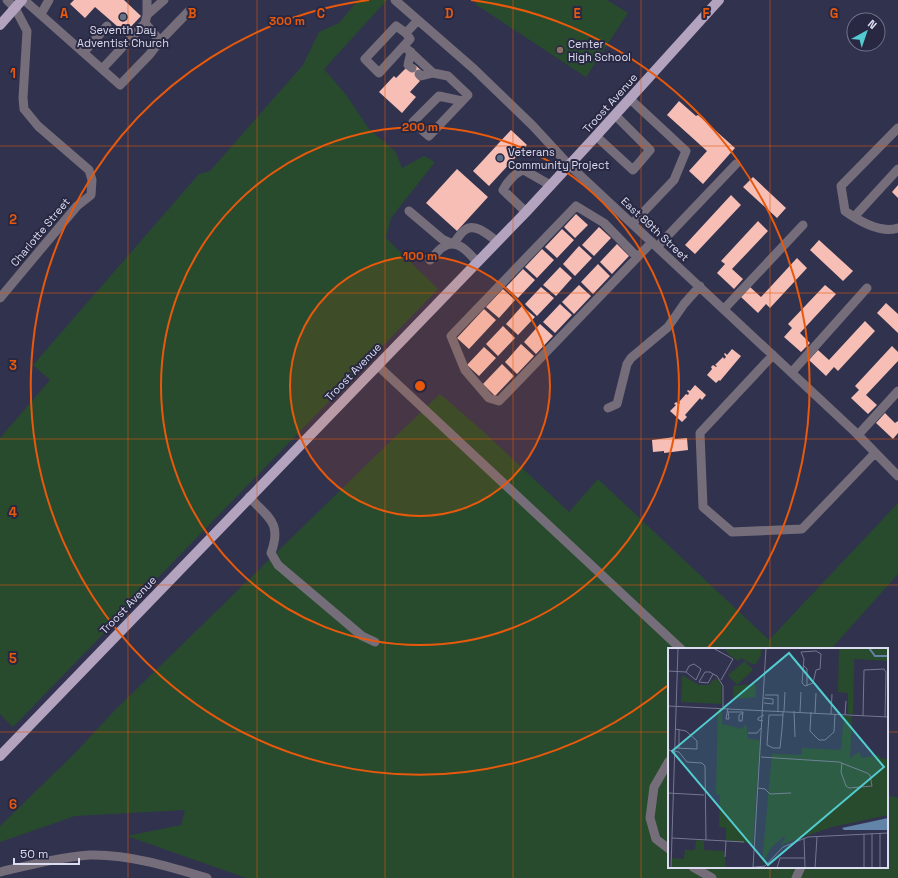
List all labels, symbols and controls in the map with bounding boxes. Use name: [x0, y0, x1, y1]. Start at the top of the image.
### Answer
text: A: [60, 5, 69, 22]
text: B: [188, 5, 197, 22]
text: C: [317, 5, 325, 22]
text: D: [445, 5, 454, 22]
text: E: [573, 5, 581, 22]
text: F: [703, 5, 710, 22]
text: G: [830, 5, 838, 22]
marker: Seventh Day Adventist Church: [118, 12, 128, 22]
north arrow: [846, 12, 886, 52]
text: 300 m: [269, 13, 305, 29]
text: N: [865, 17, 880, 32]
place label: Seventh Day Adventist Church: [77, 23, 169, 50]
place label: Center High School: [568, 37, 631, 64]
marker: Center High School: [555, 45, 565, 55]
text: 1: [10, 65, 16, 82]
street label: Troost Avenue: [580, 70, 640, 136]
text: 200 m: [402, 119, 438, 135]
place label: Veterans Community Project: [508, 145, 610, 172]
marker: Veterans Community Project: [495, 153, 505, 163]
street label: East 89th Street: [618, 194, 692, 264]
street label: Charlotte Street: [7, 195, 73, 269]
text: 2: [9, 211, 17, 228]
text: 100 m: [403, 248, 437, 264]
street label: Troost Avenue: [322, 340, 384, 404]
text: 3: [9, 357, 17, 374]
centre of rings: [413, 379, 427, 393]
text: 4: [9, 504, 17, 521]
street label: Troost Avenue: [97, 573, 159, 637]
inset map: [668, 648, 888, 868]
text: 5: [9, 650, 17, 667]
text: 6: [9, 796, 17, 813]
scale bar: [14, 840, 79, 866]
text: 50 m: [20, 846, 48, 862]

